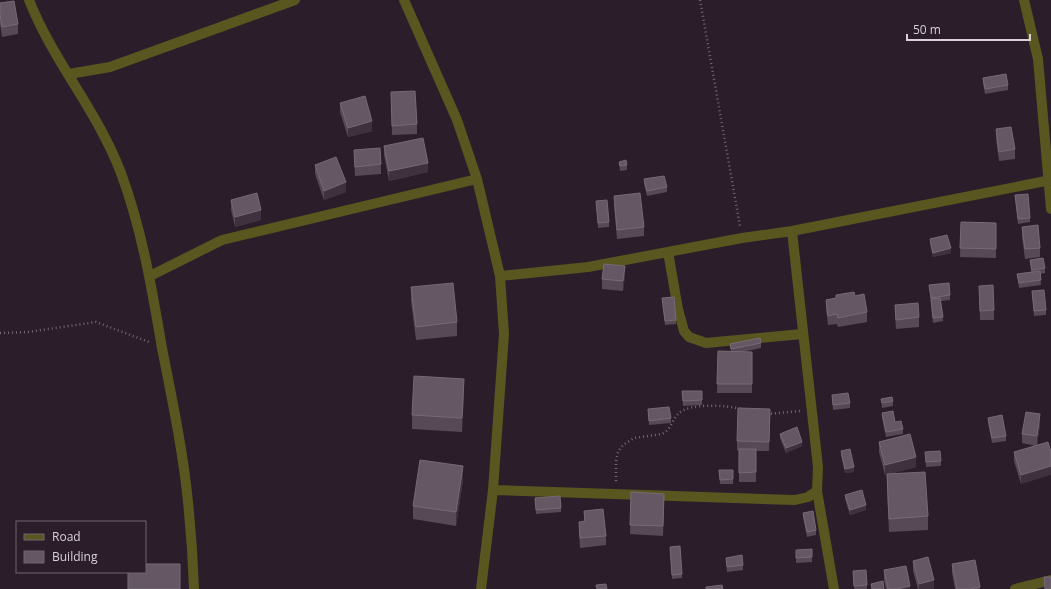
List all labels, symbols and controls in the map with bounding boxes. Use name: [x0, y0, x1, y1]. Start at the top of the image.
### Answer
scale bar: [907, 16, 1030, 42]
text: 50 m: [913, 21, 941, 38]
legend: [16, 521, 146, 573]
text: Road: [52, 528, 81, 545]
text: Building: [52, 548, 98, 565]

